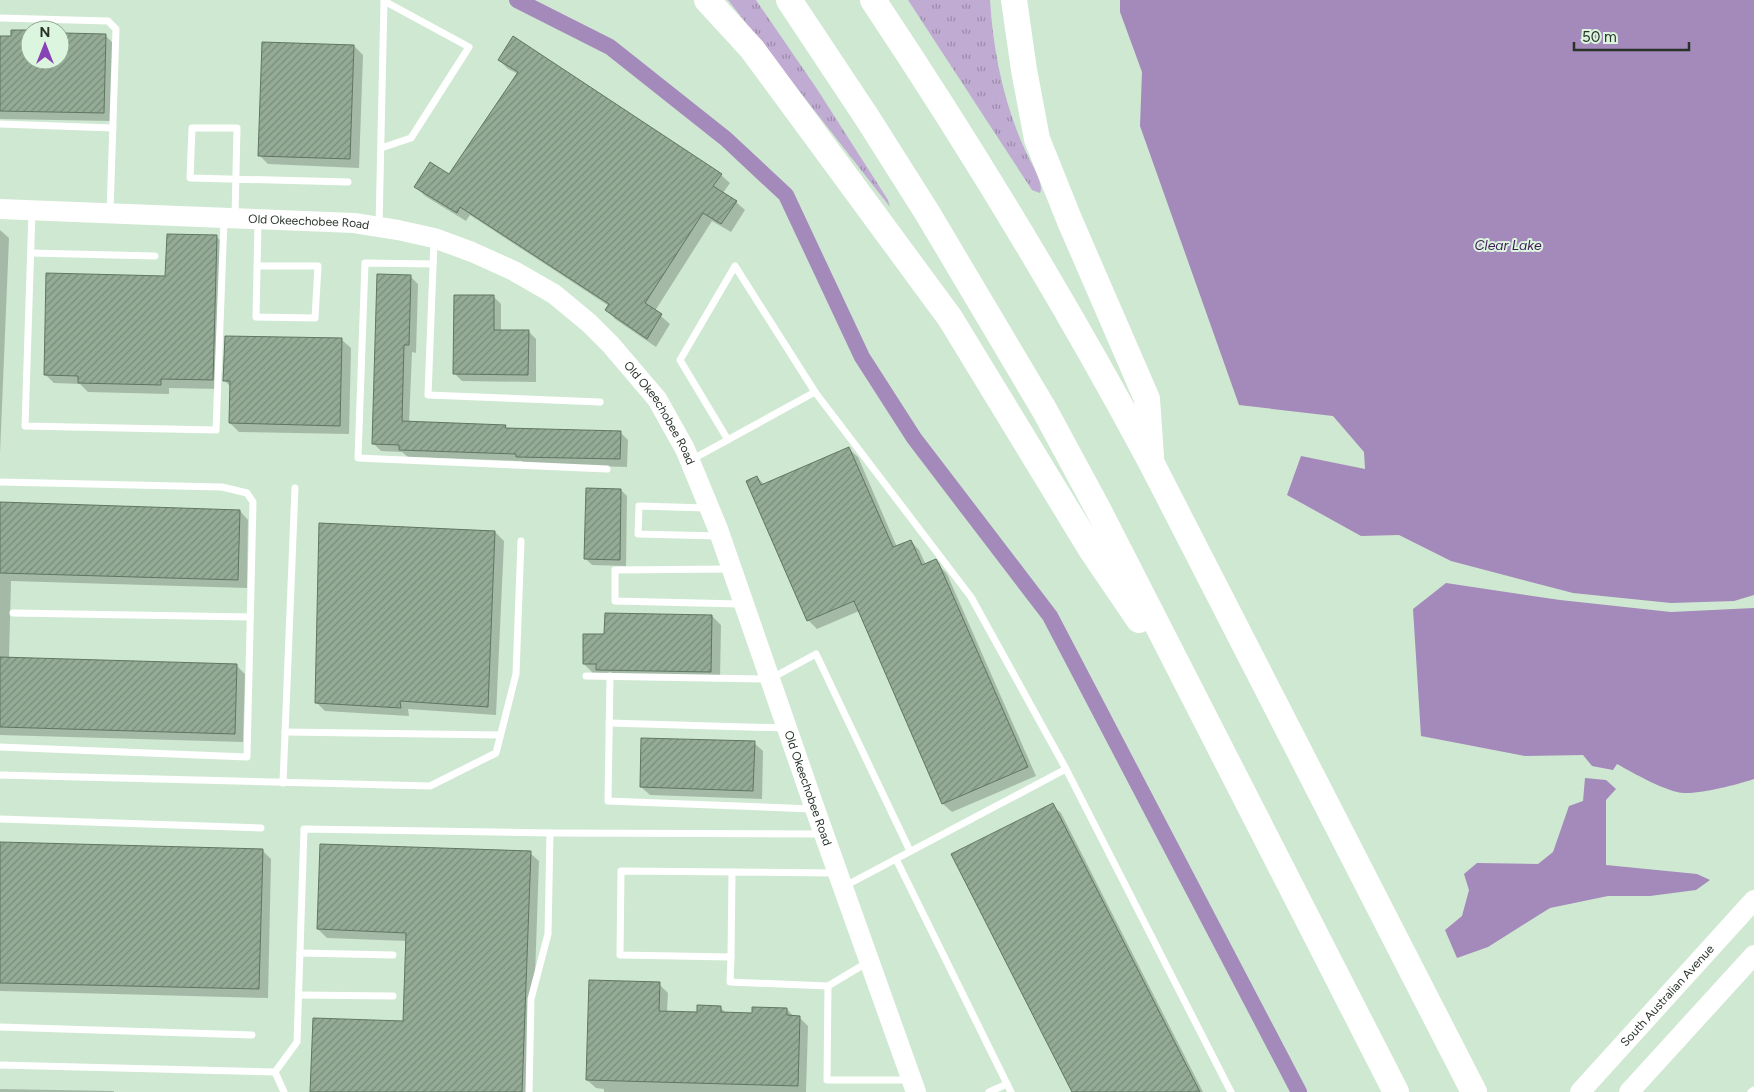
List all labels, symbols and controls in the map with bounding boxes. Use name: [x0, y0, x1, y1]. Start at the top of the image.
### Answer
north arrow: [20, 20, 70, 70]
scale bar: [1574, 20, 1689, 52]
text: N: [40, 24, 50, 41]
text: 50 m: [1582, 28, 1617, 46]
street label: Old Okeechobee Road: [248, 212, 370, 232]
water label: Clear Lake: [1474, 237, 1542, 254]
street label: Old Okeechobee Road: [621, 358, 698, 467]
street label: Old Okeechobee Road: [781, 729, 835, 848]
street label: South Australian Avenue: [1618, 942, 1717, 1049]

